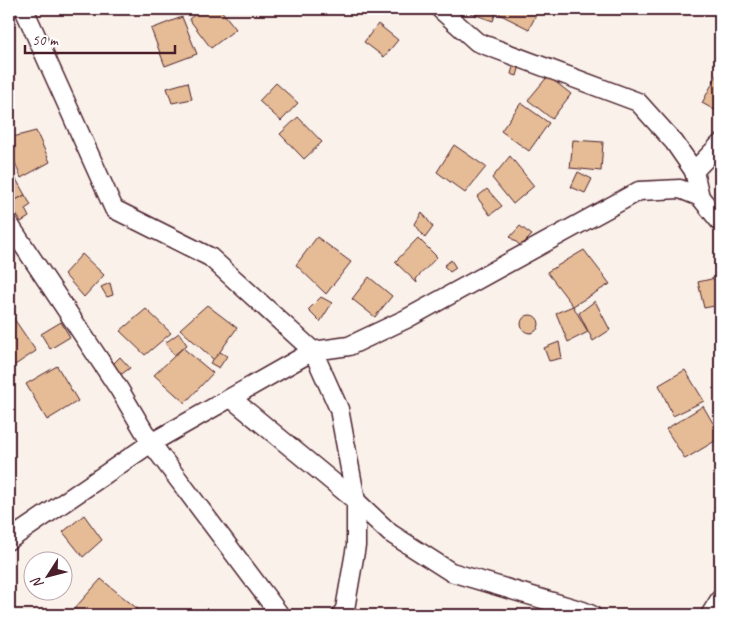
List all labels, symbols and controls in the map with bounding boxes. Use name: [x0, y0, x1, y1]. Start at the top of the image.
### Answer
scale bar: [25, 22, 175, 54]
text: 50 m: [32, 31, 59, 50]
north arrow: [22, 552, 72, 602]
text: N: [27, 573, 47, 592]

